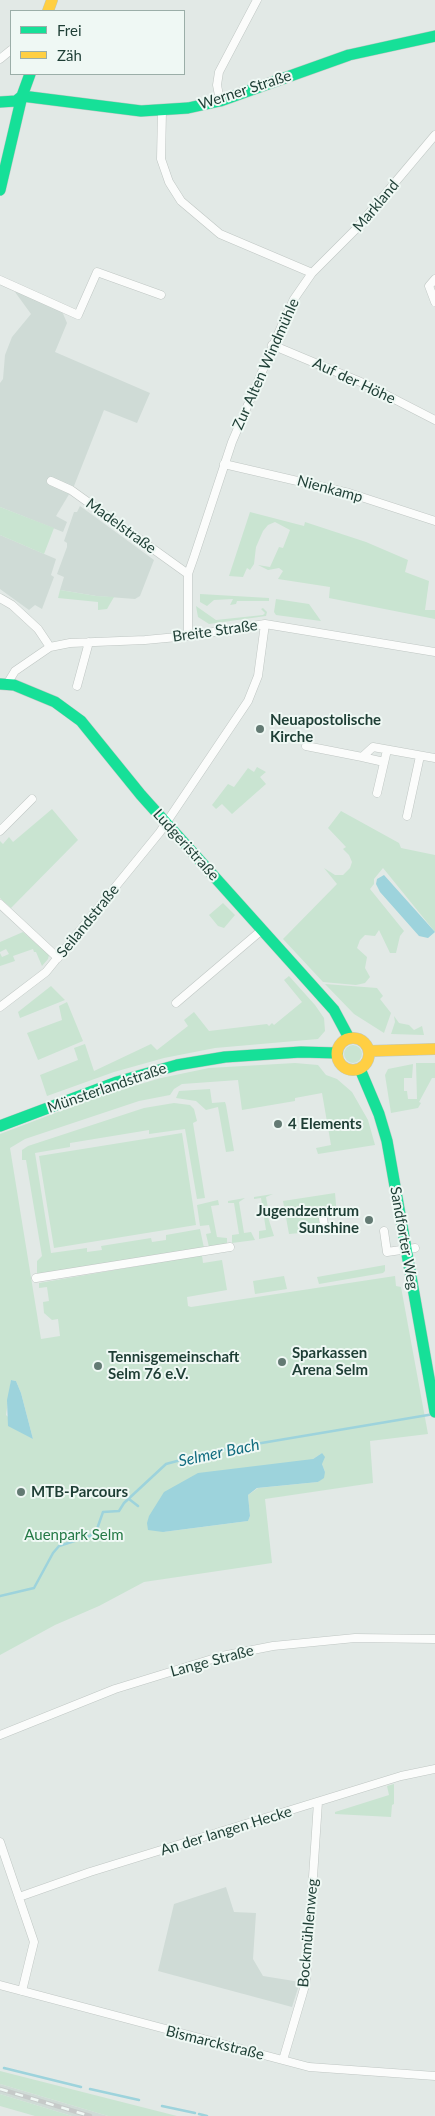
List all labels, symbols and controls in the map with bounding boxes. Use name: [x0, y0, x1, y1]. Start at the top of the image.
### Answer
legend: [10, 10, 185, 75]
text: Frei: [57, 21, 82, 39]
text: Zäh: [57, 46, 82, 64]
street label: Werner Straße: [196, 67, 294, 113]
street label: Markland: [349, 176, 403, 236]
street label: Zur Alten Windmühle: [229, 296, 303, 432]
street label: Auf der Höhe: [310, 354, 398, 408]
street label: Nienkamp: [295, 472, 365, 506]
street label: Madelstraße: [82, 495, 160, 557]
street label: Breite Straße: [171, 616, 259, 646]
place label: Neuapostolische Kirche: [270, 711, 381, 746]
marker: Neuapostolische Kirche: [254, 723, 266, 735]
street label: Ludgeristraße: [149, 806, 223, 884]
street label: Seilandstraße: [53, 881, 123, 961]
street label: Münsterlandstraße: [45, 1059, 169, 1117]
place label: 4 Elements: [288, 1115, 362, 1133]
marker: 4 Elements: [272, 1118, 284, 1130]
street label: Sandforter Weg: [386, 1185, 422, 1291]
place label: Jugendzentrum Sunshine: [256, 1202, 359, 1237]
marker: Jugendzentrum Sunshine: [363, 1214, 375, 1226]
place label: Sparkassen Arena Selm: [292, 1344, 368, 1379]
place label: Tennisgemeinschaft Selm 76 e.V.: [108, 1348, 239, 1383]
marker: Sparkassen Arena Selm: [276, 1356, 288, 1368]
marker: Tennisgemeinschaft Selm 76 e.V.: [92, 1360, 104, 1372]
water label: Selmer Bach: [177, 1435, 261, 1471]
place label: MTB-Parcours: [31, 1483, 128, 1501]
marker: MTB-Parcours: [15, 1486, 27, 1498]
park label: Auenpark Selm: [24, 1526, 124, 1544]
street label: Lange Straße: [168, 1641, 256, 1681]
street label: An der langen Hecke: [158, 1802, 294, 1860]
street label: Bockmühlenweg: [294, 1878, 322, 1988]
street label: Bismarckstraße: [164, 2022, 266, 2064]

